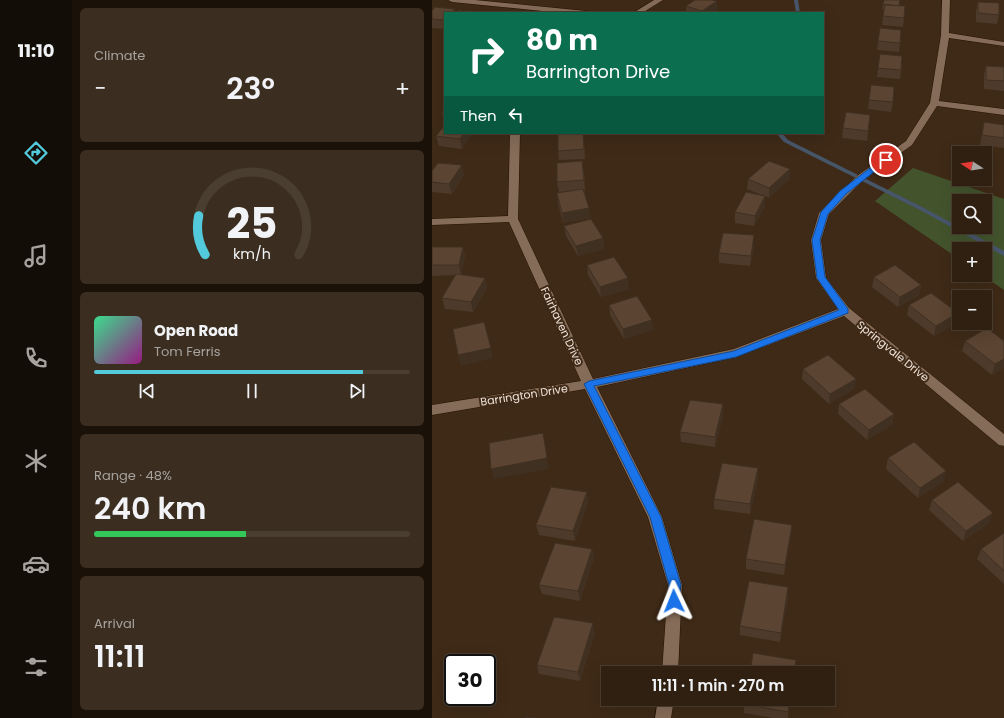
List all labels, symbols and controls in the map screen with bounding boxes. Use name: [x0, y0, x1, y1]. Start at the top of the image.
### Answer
text: 80 m: [526, 21, 598, 60]
icon: right: [460, 28, 512, 80]
text: 11:10: [17, 38, 55, 63]
text: Climate: [94, 46, 145, 65]
text: Barrington Drive: [526, 59, 670, 84]
text: 23°: [226, 67, 275, 110]
text: −: [94, 73, 106, 104]
text: +: [395, 73, 410, 104]
icon: left: [505, 104, 527, 126]
text: Then: [460, 105, 497, 126]
icon: directions: [22, 139, 50, 167]
pin: [869, 143, 903, 177]
north arrow: [952, 146, 992, 186]
map controls: [952, 146, 992, 330]
icon: arrive: [875, 149, 897, 171]
text: 25: [227, 194, 277, 253]
button: search: [952, 194, 992, 234]
icon: music: [22, 242, 50, 270]
button: +: [952, 242, 992, 282]
text: km/h: [233, 244, 271, 264]
street label: Fairhaven Drive: [537, 284, 587, 368]
button: −: [952, 290, 992, 330]
street label: Springvale Drive: [853, 317, 933, 385]
text: Open Road: [154, 320, 238, 341]
text: Tom Ferris: [154, 342, 221, 361]
icon: phone: [22, 344, 50, 372]
icon: previous: [136, 380, 158, 402]
icon: pause: [241, 380, 263, 402]
icon: next: [346, 380, 368, 402]
street label: Barrington Drive: [479, 380, 569, 410]
icon: climate: [22, 447, 50, 475]
text: Range · 48%: [94, 466, 172, 485]
text: 240 km: [94, 487, 207, 530]
icon: car: [22, 550, 50, 578]
position arrow: [653, 580, 695, 622]
text: Arrival: [94, 614, 135, 633]
text: 11:11: [94, 635, 145, 678]
icon: filters: [22, 653, 50, 681]
speed limit sign: 30: [444, 654, 496, 706]
text: 11:11 · 1 min · 270 m: [652, 675, 784, 696]

